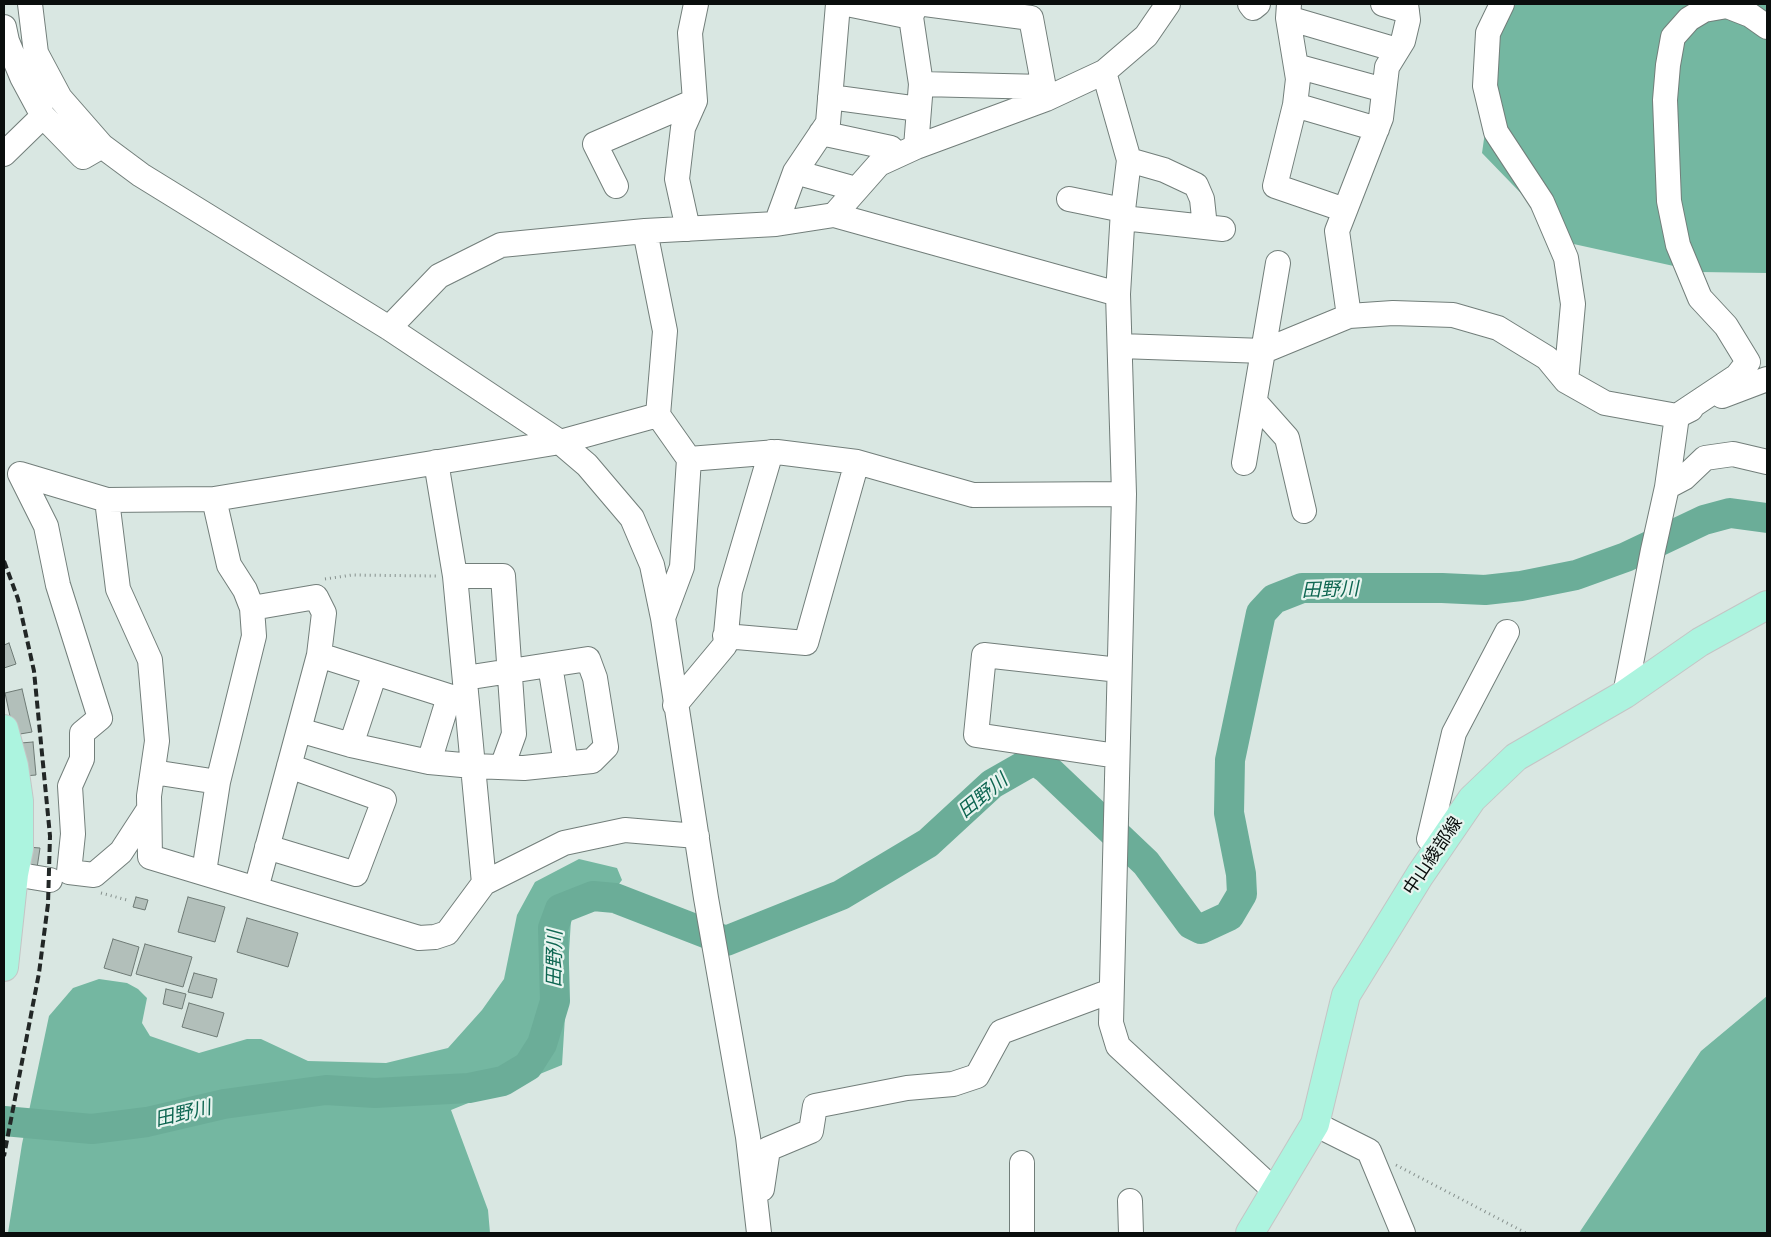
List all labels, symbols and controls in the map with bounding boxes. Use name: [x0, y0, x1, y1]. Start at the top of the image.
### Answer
water label: 田野川: [1301, 578, 1359, 602]
water label: 田野川: [954, 769, 1012, 823]
street label: 中山綾部線: [1399, 813, 1467, 899]
water label: 田野川: [543, 930, 567, 988]
water label: 田野川: [153, 1096, 213, 1132]

